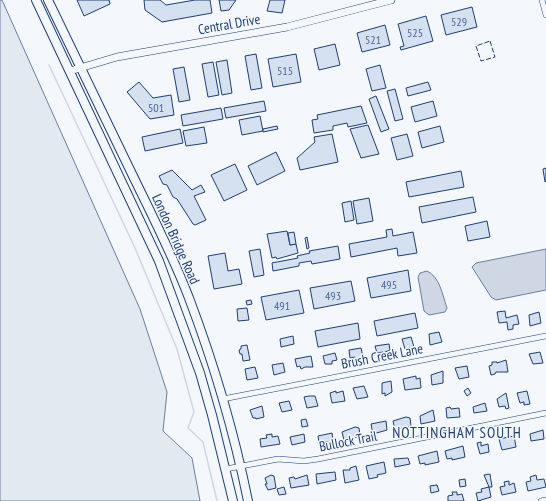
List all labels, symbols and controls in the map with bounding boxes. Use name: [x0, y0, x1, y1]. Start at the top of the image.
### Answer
street label: Central Drive: [196, 10, 262, 38]
house number: 529: [451, 14, 467, 29]
house number: 525: [407, 25, 423, 40]
house number: 521: [365, 32, 381, 47]
house number: 515: [277, 63, 293, 78]
house number: 501: [148, 100, 164, 115]
street label: London Bridge Road: [148, 191, 204, 287]
house number: 495: [381, 277, 397, 292]
house number: 493: [325, 288, 341, 303]
house number: 491: [274, 298, 290, 313]
street label: Brush Creek Lane: [339, 339, 425, 373]
district label: NOTTINGHAM SOUTH: [392, 423, 522, 442]
street label: Bullock Trail: [317, 426, 379, 455]

